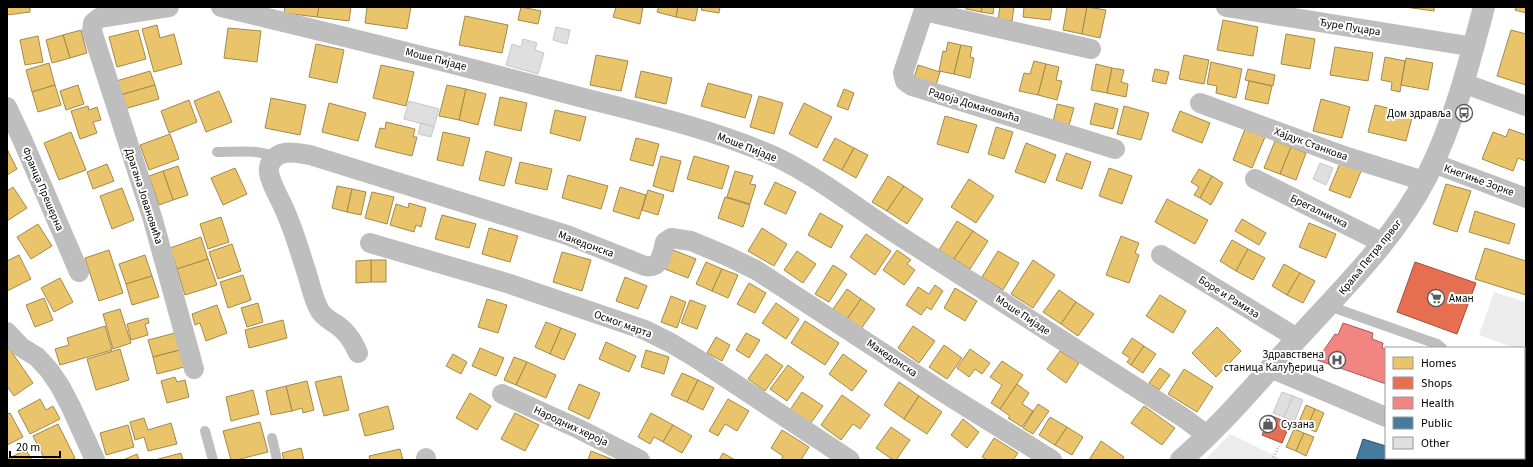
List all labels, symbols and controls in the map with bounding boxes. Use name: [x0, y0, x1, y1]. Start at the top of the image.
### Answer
street label: Ђуре Пуцара: [1318, 15, 1382, 39]
street label: Моше Пијаде: [404, 44, 469, 74]
street label: Радоја Домановића: [927, 84, 1021, 126]
bus stop icon: Дом здравља: [1454, 103, 1474, 123]
place label: Дом здравља: [1387, 106, 1451, 121]
street label: Хајдук Станкова: [1272, 124, 1350, 164]
street label: Моше Пијаде: [715, 129, 779, 165]
street label: Франца Прешерна: [19, 145, 67, 233]
street label: Драгана Јовановића: [121, 146, 167, 246]
street label: Кнегиње Зорке: [1442, 160, 1517, 200]
street label: Брегалничка: [1288, 191, 1350, 231]
street label: Краља Петра првог: [1335, 216, 1405, 298]
street label: Македонска: [556, 227, 616, 261]
street label: Боре и Рамиза: [1196, 272, 1262, 322]
supermarket icon: Аман: [1426, 288, 1446, 308]
place label: Аман: [1449, 291, 1474, 306]
street label: Моше Пијаде: [993, 292, 1054, 339]
street label: Осмог марта: [592, 307, 654, 341]
street label: Македонска: [864, 336, 920, 380]
place label: Здравствена станица Калуђерица: [1224, 347, 1324, 375]
legend: [1385, 347, 1525, 459]
hospital icon: Здравствена станица Калуђерица: [1327, 350, 1347, 370]
text: Homes: [1421, 355, 1456, 372]
text: Shops: [1421, 375, 1452, 392]
text: Health: [1421, 395, 1454, 412]
street label: Народних хероја: [531, 402, 611, 450]
shop icon: Сузана: [1258, 414, 1278, 434]
text: Public: [1421, 415, 1453, 432]
place label: Сузана: [1281, 417, 1314, 432]
scale bar: [10, 433, 60, 459]
text: Other: [1421, 435, 1451, 452]
text: 20 m: [16, 439, 40, 456]

